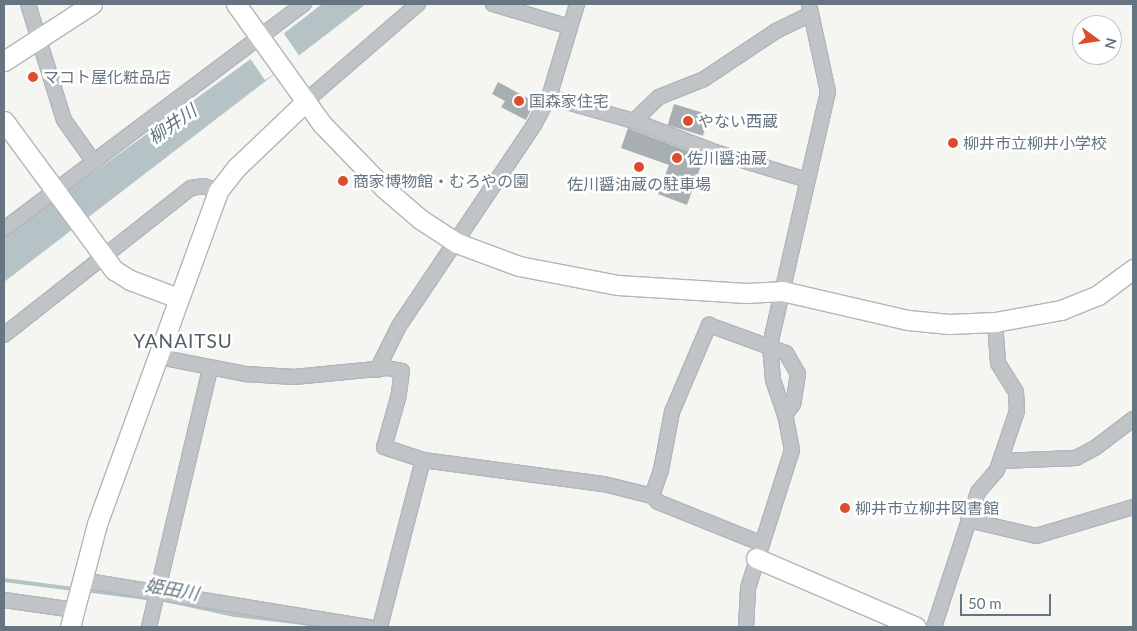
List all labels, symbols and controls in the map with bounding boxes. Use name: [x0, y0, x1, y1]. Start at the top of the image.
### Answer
north arrow: [1072, 15, 1122, 65]
text: N: [1102, 36, 1121, 51]
place label: マコト屋化粧品店: [43, 67, 171, 87]
marker: マコト屋化粧品店: [27, 71, 39, 83]
place label: 国森家住宅: [529, 91, 609, 111]
marker: 国森家住宅: [513, 95, 525, 107]
water label: 柳井川: [144, 100, 200, 148]
place label: やない西蔵: [698, 111, 778, 131]
marker: やない西蔵: [682, 115, 694, 127]
place label: 柳井市立柳井小学校: [963, 133, 1107, 153]
marker: 柳井市立柳井小学校: [947, 137, 959, 149]
place label: 佐川醤油蔵: [687, 148, 767, 168]
marker: 佐川醤油蔵: [671, 152, 683, 164]
marker: 佐川醤油蔵の駐車場: [633, 161, 645, 173]
place label: 商家博物館・むろやの園: [353, 171, 529, 191]
place label: 佐川醤油蔵の駐車場: [567, 174, 711, 194]
marker: 商家博物館・むろやの園: [337, 175, 349, 187]
district label: YANAITSU: [132, 330, 234, 352]
place label: 柳井市立柳井図書館: [855, 498, 999, 518]
marker: 柳井市立柳井図書館: [839, 502, 851, 514]
water label: 姫田川: [144, 574, 200, 604]
scale bar: [962, 584, 1053, 616]
text: 50 m: [968, 594, 1002, 612]

